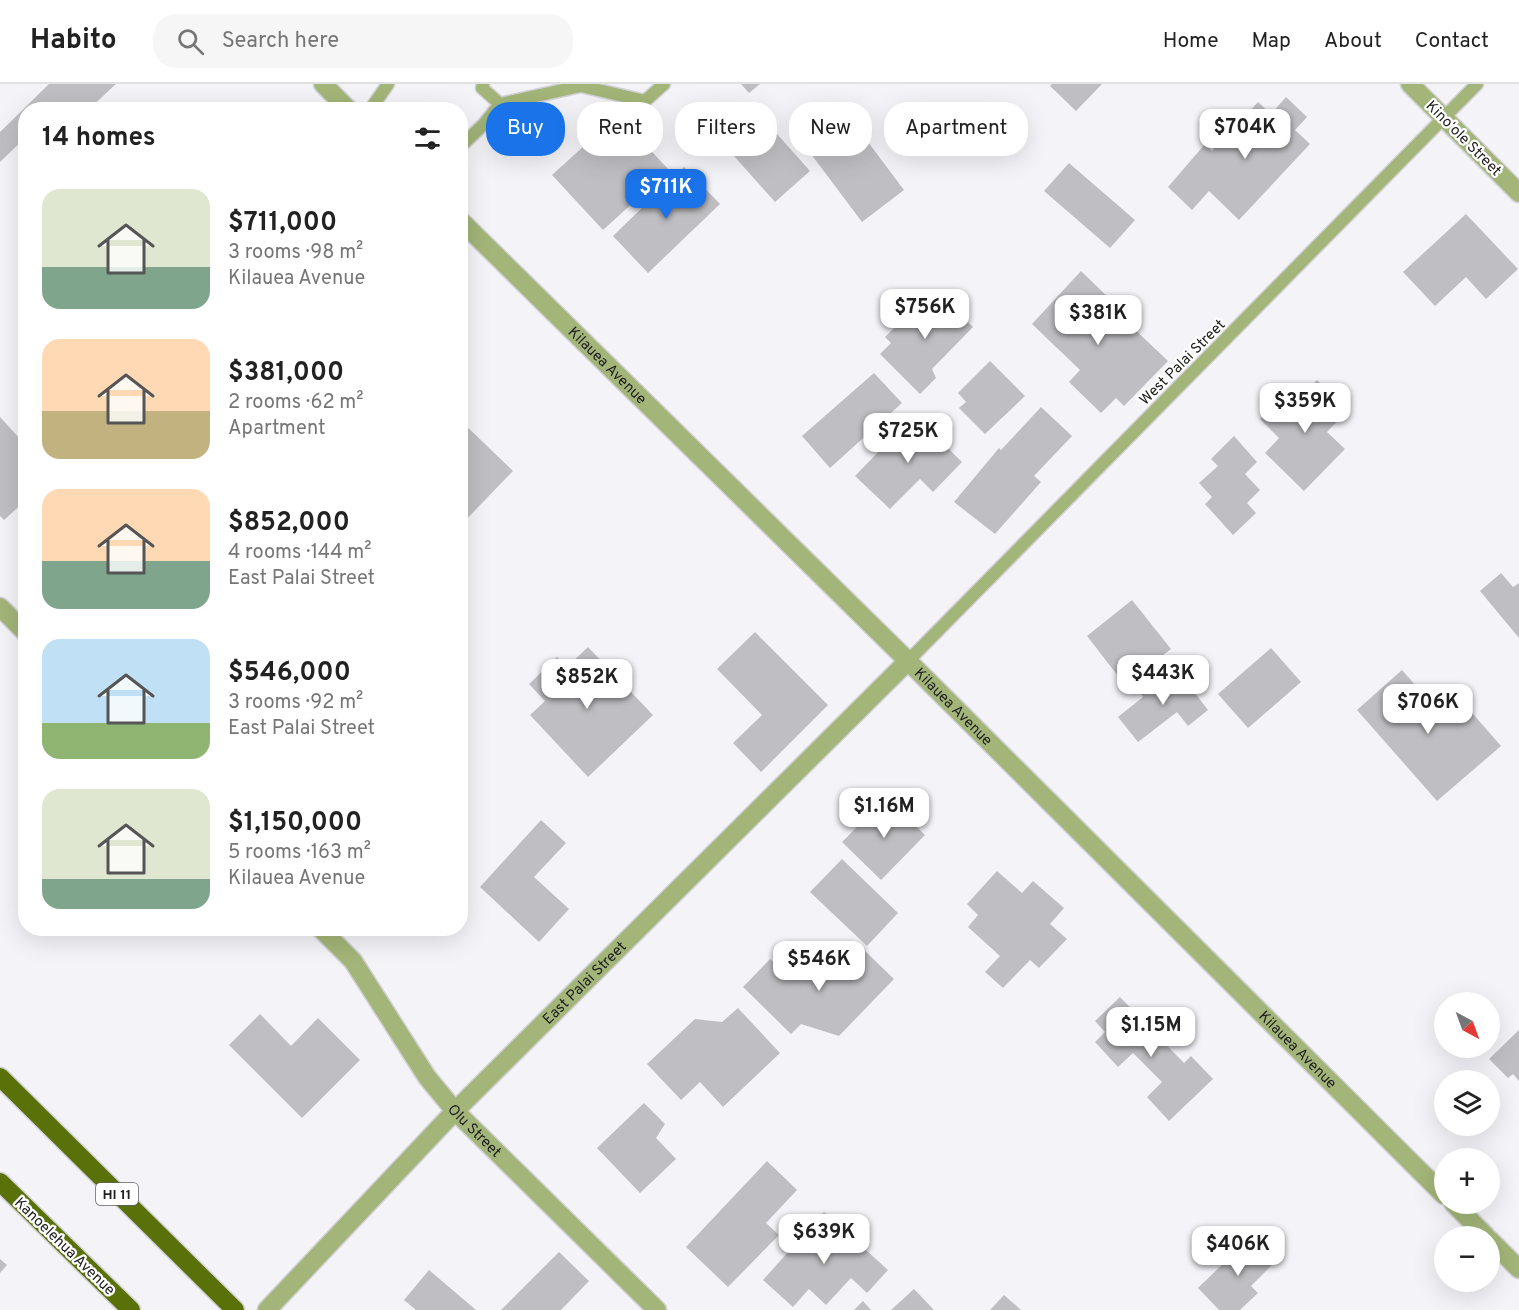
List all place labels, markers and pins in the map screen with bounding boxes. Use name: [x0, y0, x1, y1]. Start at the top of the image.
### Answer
pin: $704K: [1203, 109, 1287, 160]
pin: $711K: [624, 169, 708, 220]
pin: $756K: [883, 289, 967, 340]
pin: $381K: [1056, 295, 1140, 346]
pin: $359K: [1263, 383, 1347, 434]
pin: $725K: [866, 413, 950, 464]
pin: $443K: [1121, 655, 1205, 706]
pin: $852K: [545, 659, 629, 710]
pin: $706K: [1386, 684, 1470, 735]
pin: $1.16M: [835, 788, 933, 839]
pin: $546K: [777, 941, 861, 992]
pin: $1.15M: [1102, 1007, 1200, 1058]
pin: $639K: [782, 1214, 866, 1265]
pin: $406K: [1196, 1226, 1280, 1277]

